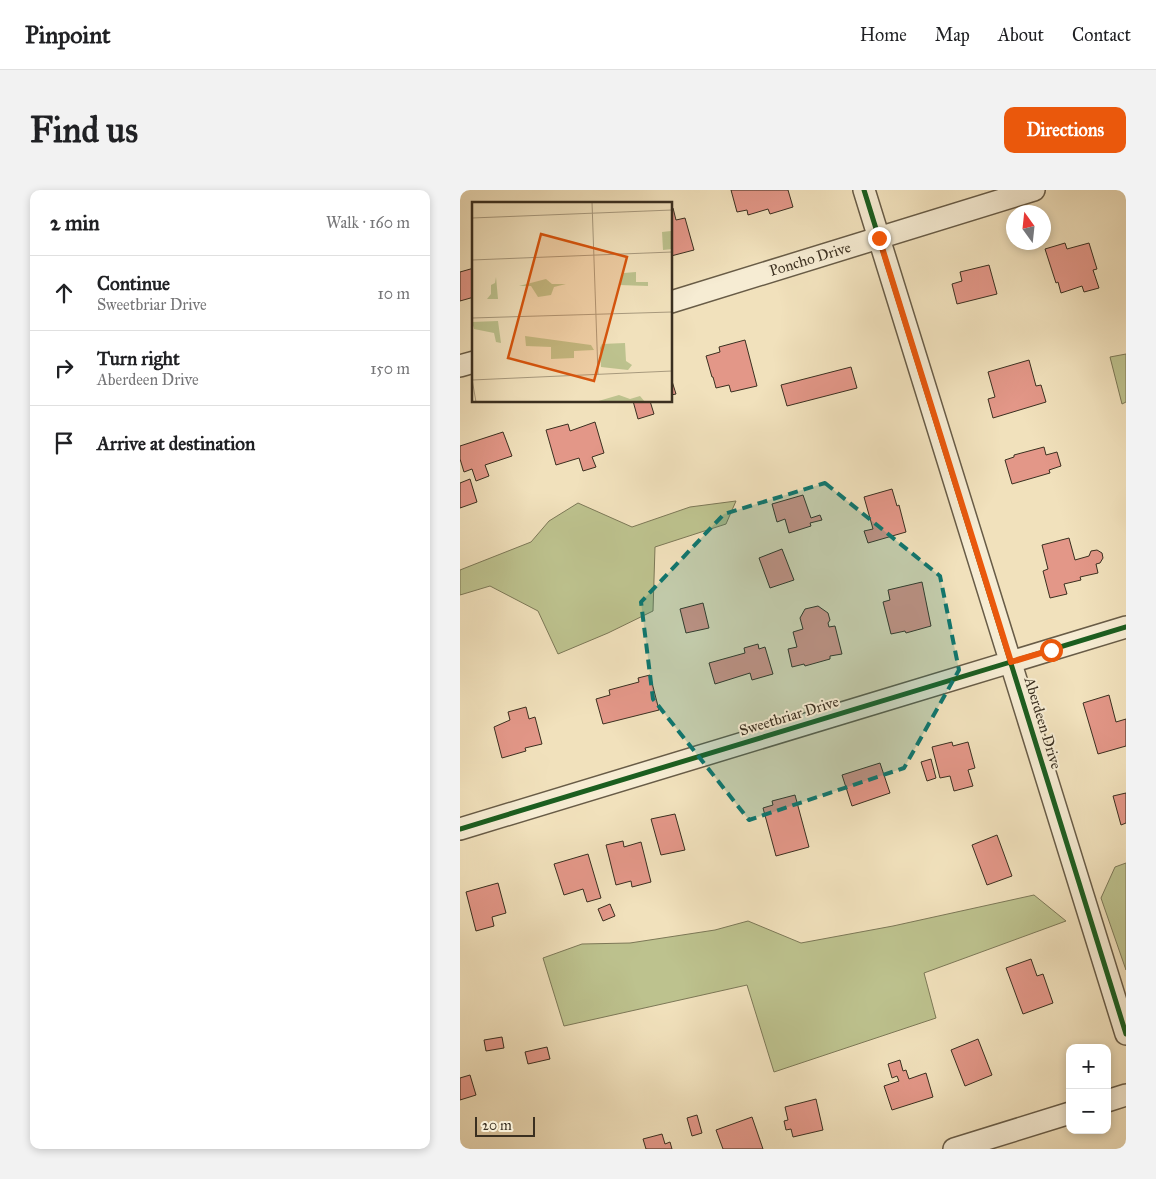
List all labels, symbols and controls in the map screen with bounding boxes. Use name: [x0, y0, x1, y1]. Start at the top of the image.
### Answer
text: Pinpoint: [25, 20, 111, 50]
text: Home: [860, 24, 907, 46]
text: Map: [935, 24, 970, 46]
text: About: [998, 24, 1044, 46]
text: Contact: [1072, 24, 1131, 46]
button: Directions: [1004, 107, 1126, 153]
text: Find us: [30, 109, 138, 152]
inset map: [472, 202, 672, 402]
north arrow: [1006, 205, 1051, 250]
text: 2 min: [50, 210, 100, 236]
text: Walk · 160 m: [326, 213, 410, 232]
route end: [868, 227, 891, 250]
street label: Poncho Drive: [767, 238, 853, 280]
text: Continue: [97, 272, 170, 295]
icon: ahead: [50, 279, 78, 307]
text: 10 m: [378, 284, 410, 303]
text: Sweetbriar Drive: [97, 295, 207, 314]
text: Turn right: [97, 347, 180, 370]
icon: right: [50, 354, 78, 382]
text: 150 m: [370, 359, 410, 378]
text: Aberdeen Drive: [97, 370, 199, 389]
icon: arrive: [50, 429, 78, 457]
text: Arrive at destination: [97, 432, 255, 455]
route start: [1040, 639, 1063, 662]
street label: Aberdeen Drive: [1020, 674, 1066, 771]
street label: Sweetbriar Drive: [737, 692, 841, 740]
map controls: [1066, 1044, 1111, 1134]
button: +: [1066, 1044, 1111, 1089]
button: −: [1066, 1089, 1111, 1134]
scale bar: [475, 1114, 535, 1137]
text: 20 m: [482, 1117, 512, 1134]

